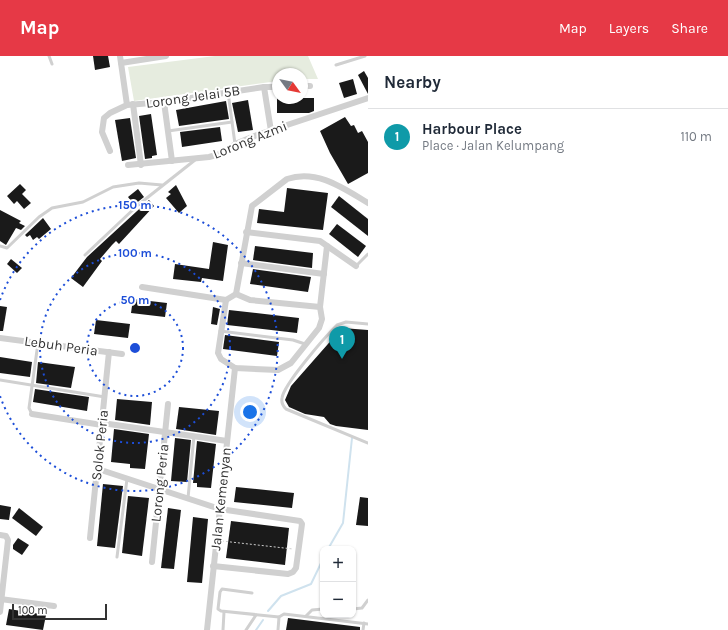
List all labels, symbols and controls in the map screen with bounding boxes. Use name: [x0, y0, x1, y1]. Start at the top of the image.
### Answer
text: Map: [20, 17, 59, 39]
text: Map: [559, 20, 587, 37]
text: Layers: [609, 20, 649, 37]
text: Share: [671, 20, 708, 37]
north arrow: [272, 68, 308, 104]
text: Nearby: [384, 72, 441, 92]
street label: Lorong Jelai 5B: [145, 82, 241, 112]
street label: Lorong Azmi: [210, 117, 290, 163]
text: Harbour Place: [422, 120, 522, 138]
text: 1: [395, 129, 399, 144]
text: 110 m: [680, 129, 712, 144]
text: Place · Jalan Kelumpang: [422, 138, 564, 153]
text: 150 m: [118, 198, 152, 212]
text: 100 m: [118, 246, 152, 260]
text: 50 m: [121, 293, 150, 307]
pin: 1: [329, 326, 355, 359]
street label: Lebuh Peria: [23, 332, 99, 360]
centre of rings: [128, 341, 142, 355]
your location: [240, 402, 260, 422]
street label: Solok Peria: [88, 409, 112, 481]
street label: Lorong Peria: [147, 443, 173, 523]
street label: Jalan Kemenyan: [207, 446, 235, 552]
map controls: [320, 546, 356, 618]
button: +: [320, 546, 356, 582]
button: −: [320, 582, 356, 618]
scale bar: [12, 602, 107, 621]
text: 100 m: [18, 604, 48, 617]

